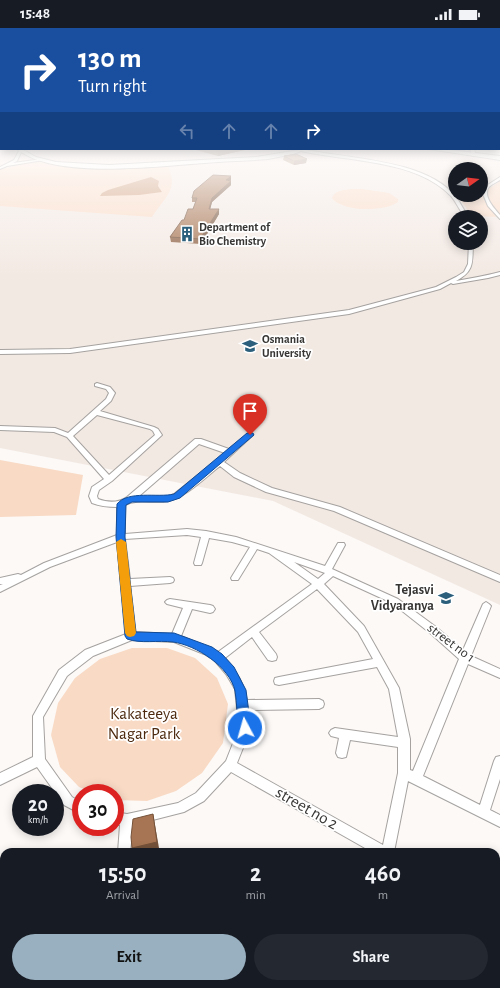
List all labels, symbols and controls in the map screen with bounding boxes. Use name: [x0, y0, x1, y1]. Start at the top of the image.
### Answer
text: 15:48: [20, 6, 50, 21]
icon: right: [12, 44, 64, 96]
text: 130 m: [78, 45, 142, 73]
text: Turn right: [78, 78, 147, 96]
icon: left: [176, 120, 198, 142]
icon: ahead: [218, 120, 240, 142]
icon: ahead: [260, 120, 282, 142]
icon: right: [302, 120, 324, 142]
north arrow: [448, 162, 488, 202]
map controls: [448, 162, 488, 250]
button: layers: [448, 210, 488, 250]
place label: Department of Bio Chemistry: [199, 221, 271, 248]
building icon: Department of Bio Chemistry: [178, 225, 196, 243]
place label: Osmania University: [262, 333, 312, 360]
school or university icon: Osmania University: [241, 337, 259, 355]
pin: [233, 394, 267, 435]
icon: arrive: [239, 400, 261, 422]
place label: Tejasvi Vidyaranya: [371, 583, 434, 613]
school or university icon: Tejasvi Vidyaranya: [437, 589, 455, 607]
street label: street no 1: [425, 621, 477, 665]
park label: Kakateeya Nagar Park: [108, 705, 180, 742]
position arrow: [224, 707, 266, 749]
street label: street no 2: [273, 783, 341, 833]
speed limit sign: 30: [72, 784, 124, 836]
text: 20: [28, 795, 48, 815]
text: km/h: [28, 815, 48, 825]
text: 15:50: [99, 862, 146, 886]
text: 2: [250, 862, 261, 886]
text: 460: [365, 862, 401, 886]
text: Arrival: [106, 889, 139, 902]
text: min: [245, 889, 266, 902]
text: m: [378, 889, 388, 902]
button: Exit: [12, 934, 246, 980]
button: Share: [254, 934, 488, 980]

